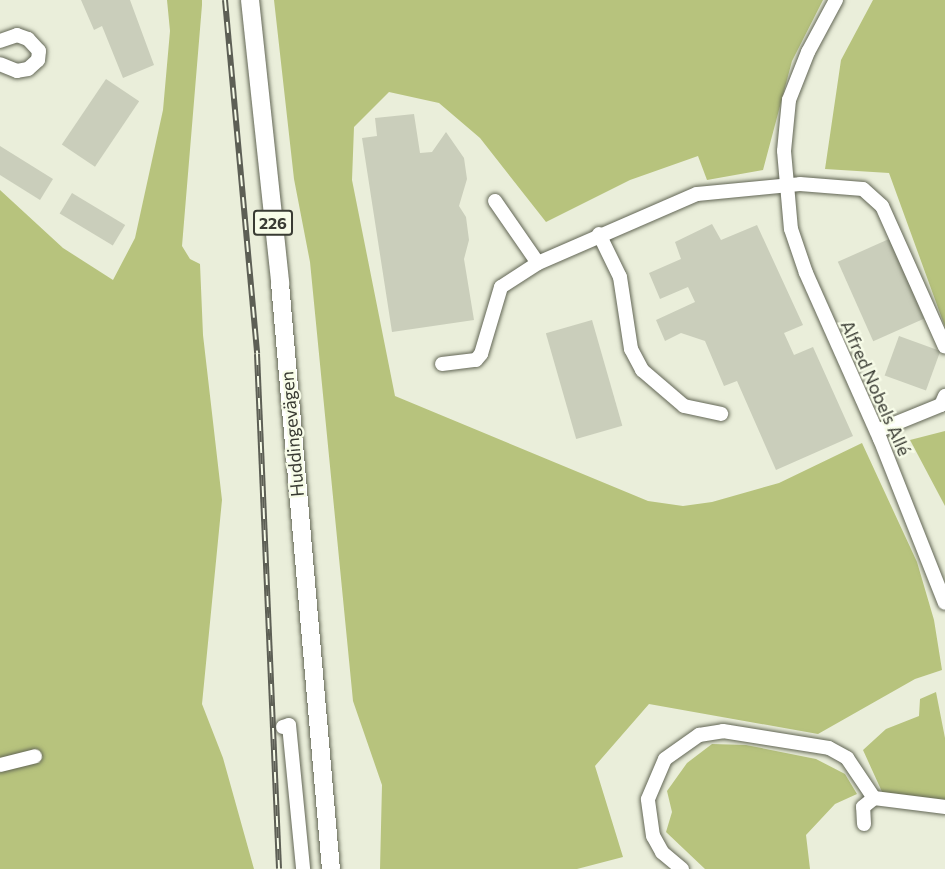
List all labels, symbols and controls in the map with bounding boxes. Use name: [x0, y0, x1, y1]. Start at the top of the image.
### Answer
road number: 226: [252, 210, 294, 236]
street label: Alfred Nobels Allé: [836, 317, 916, 459]
street label: Huddingevägen: [276, 370, 308, 498]

